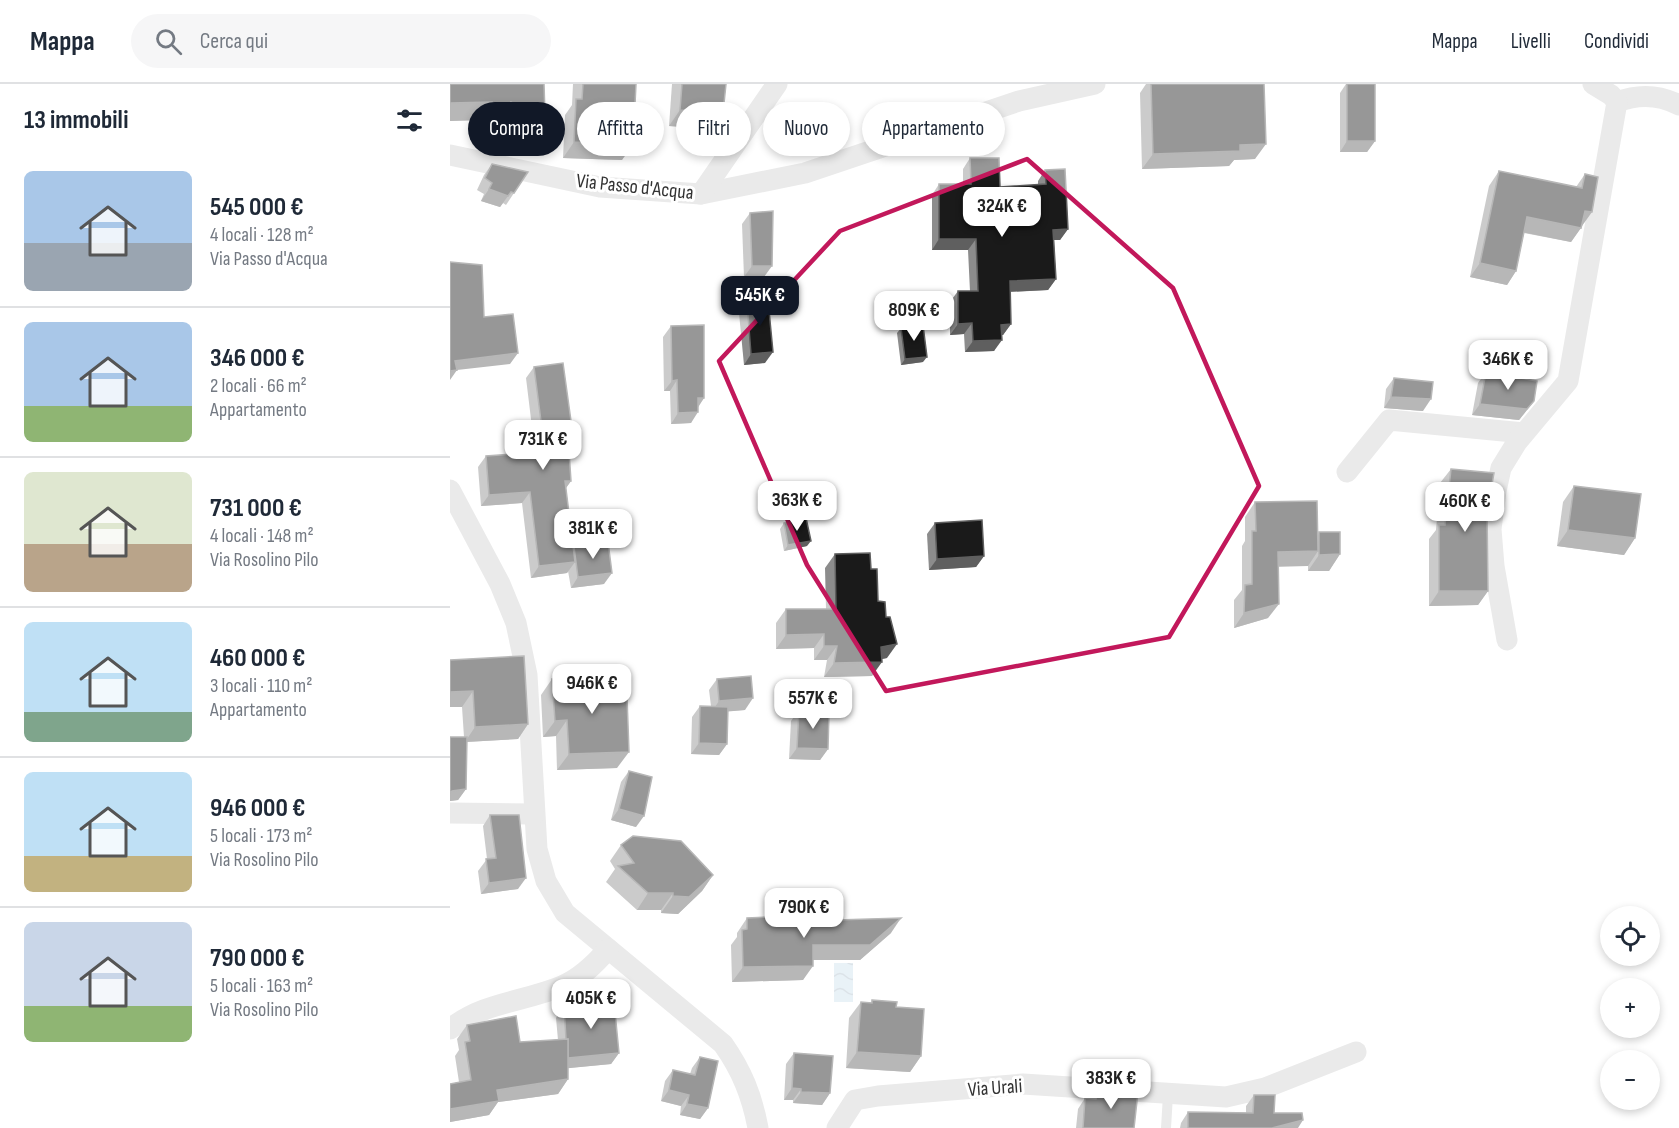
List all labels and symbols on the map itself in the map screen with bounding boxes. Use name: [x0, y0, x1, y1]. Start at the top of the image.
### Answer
street label: Via Passo d'Acqua: [575, 169, 695, 205]
pin: 324K €: [953, 187, 1051, 238]
pin: 545K €: [711, 276, 809, 327]
pin: 809K €: [865, 291, 963, 342]
pin: 346K €: [1459, 340, 1557, 391]
pin: 731K €: [494, 420, 592, 471]
pin: 363K €: [748, 481, 846, 532]
pin: 460K €: [1416, 482, 1514, 533]
pin: 381K €: [544, 509, 642, 560]
pin: 946K €: [543, 664, 641, 715]
pin: 557K €: [764, 679, 862, 730]
pin: 790K €: [755, 888, 853, 939]
pin: 405K €: [542, 979, 640, 1030]
pin: 383K €: [1062, 1059, 1160, 1110]
street label: Via Urali: [967, 1074, 1023, 1102]

